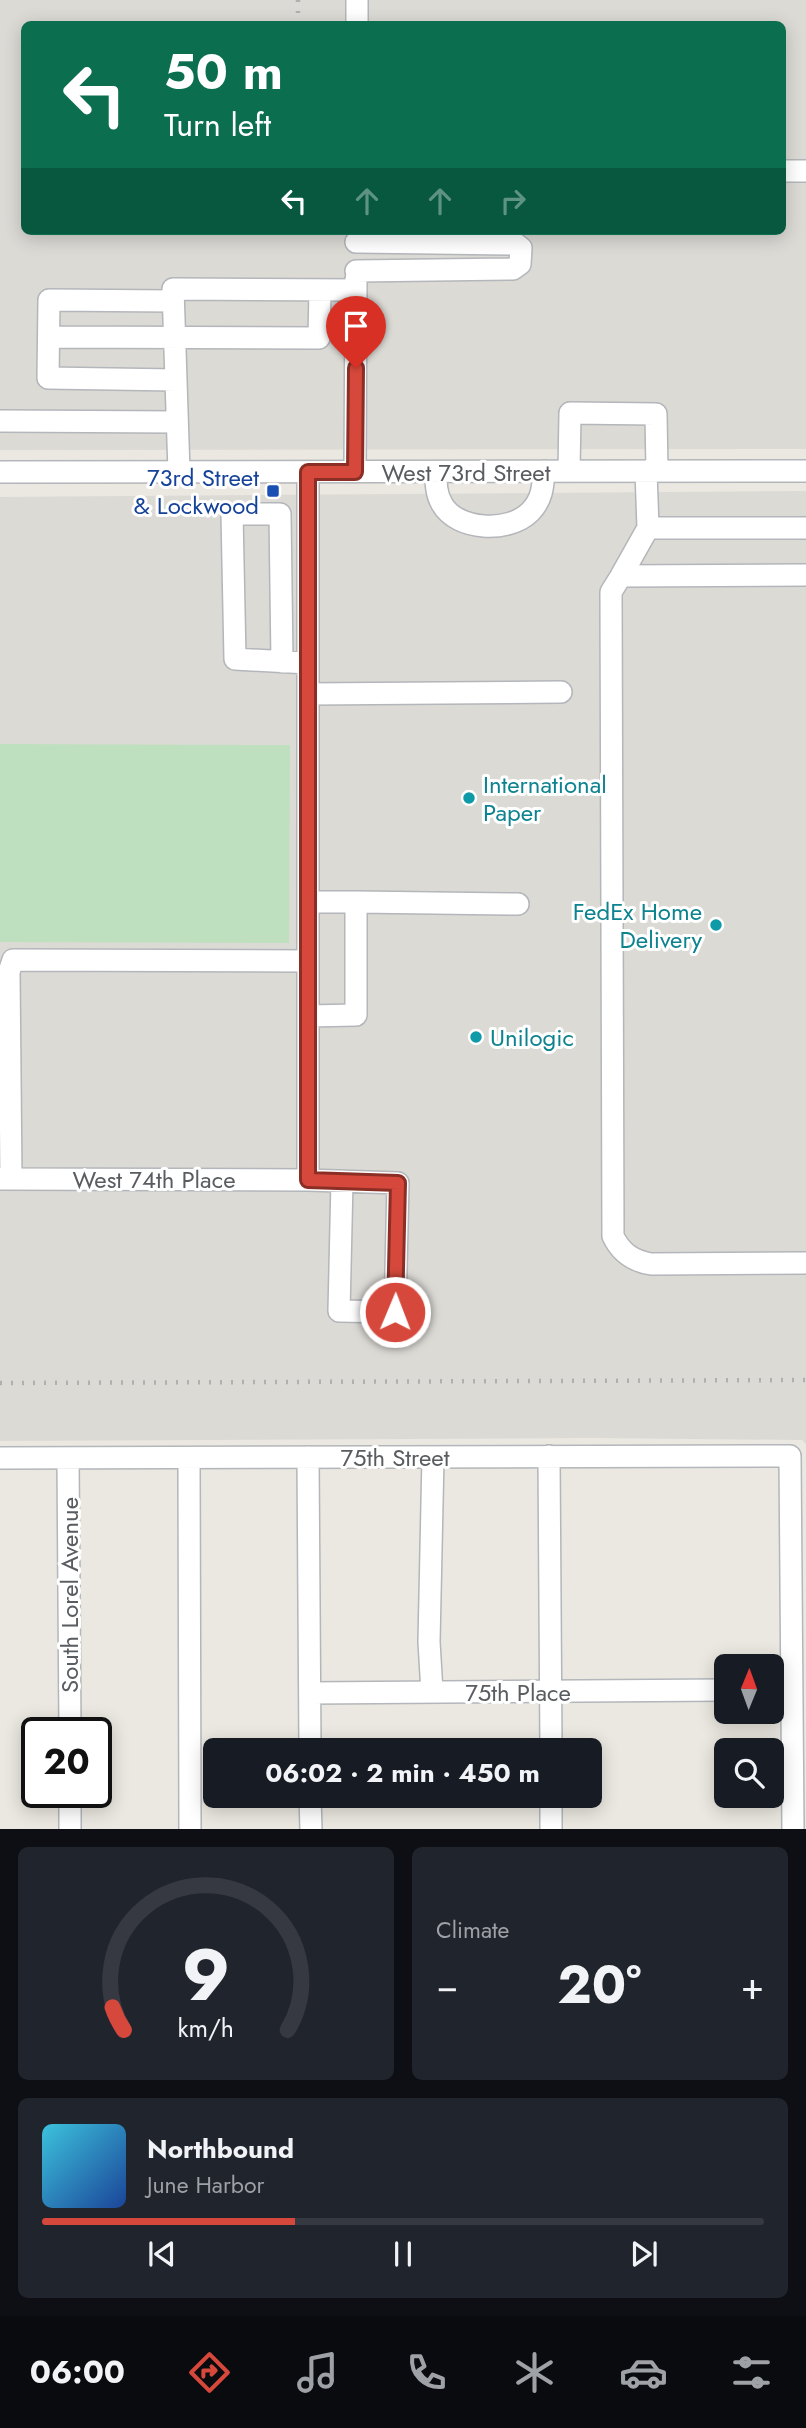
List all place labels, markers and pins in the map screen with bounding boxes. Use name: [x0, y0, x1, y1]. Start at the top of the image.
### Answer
pin: [326, 296, 386, 368]
place label: 73rd Street & Lockwood: [133, 460, 259, 523]
marker: 73rd Street & Lockwood: [265, 483, 281, 499]
place label: International Paper: [483, 767, 607, 830]
marker: International Paper: [461, 790, 477, 806]
place label: FedEx Home Delivery: [573, 894, 702, 957]
marker: FedEx Home Delivery: [708, 917, 724, 933]
place label: Unilogic: [490, 1020, 574, 1055]
marker: Unilogic: [468, 1029, 484, 1045]

